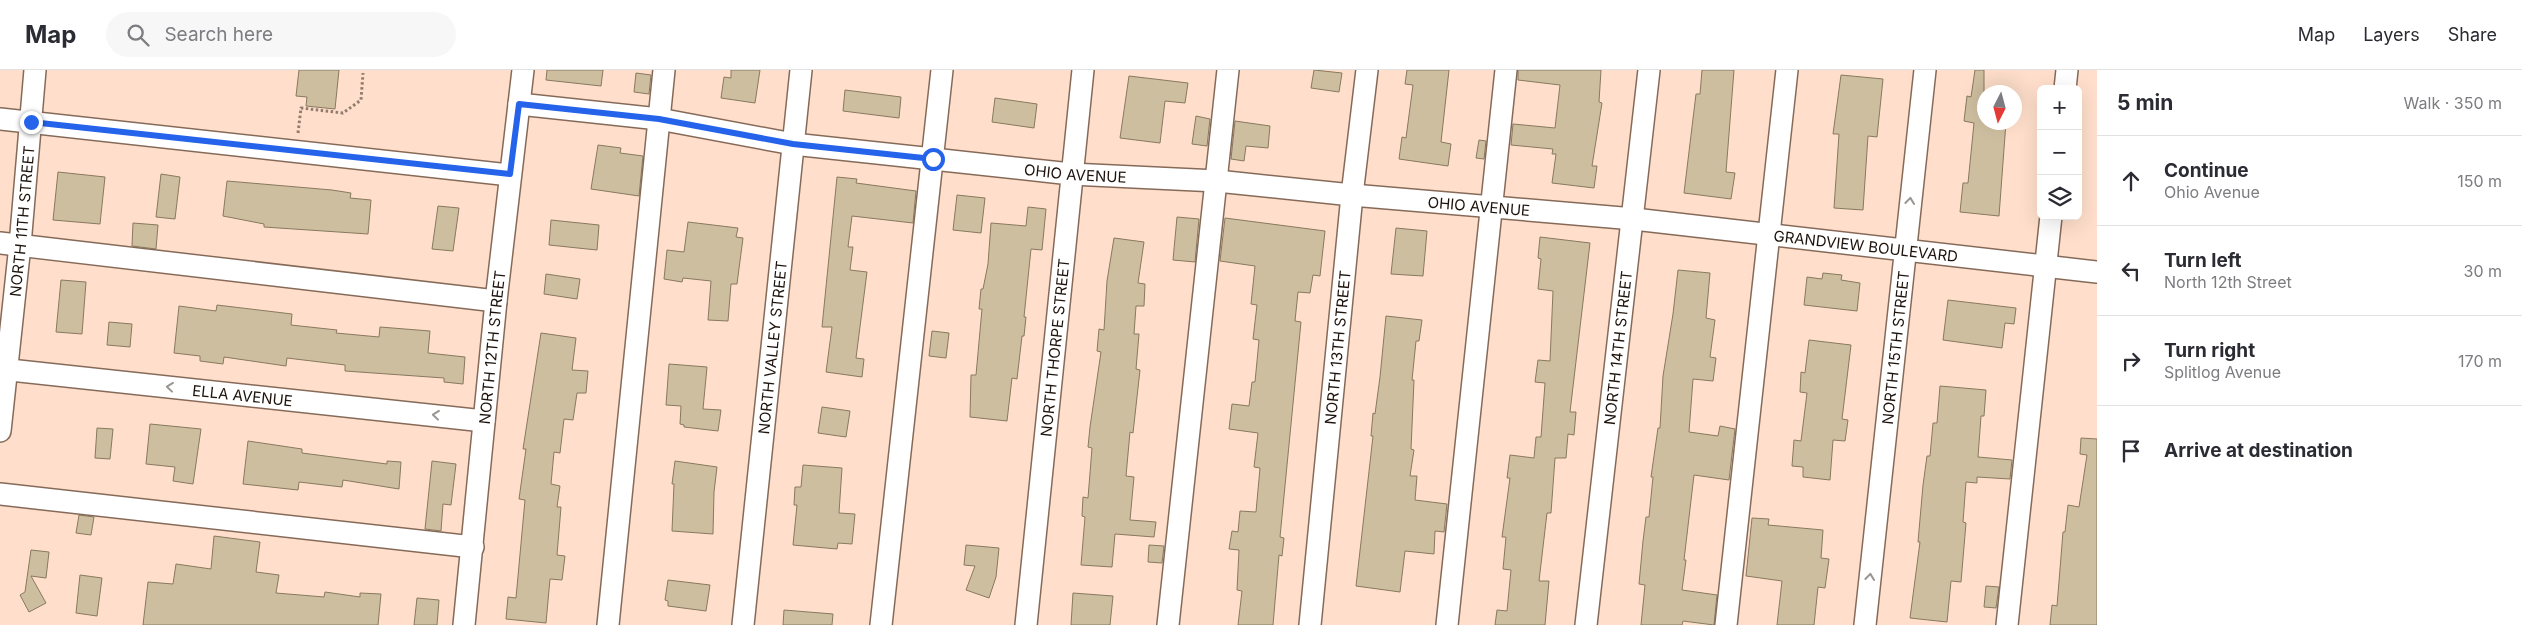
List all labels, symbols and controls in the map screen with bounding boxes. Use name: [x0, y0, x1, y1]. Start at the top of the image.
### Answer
search box: [106, 12, 456, 57]
text: Map: [25, 20, 76, 49]
icon: search: [124, 21, 152, 49]
text: Search here: [164, 23, 273, 46]
text: Map: [2298, 24, 2335, 45]
text: Layers: [2363, 24, 2420, 45]
text: Share: [2448, 24, 2497, 45]
north arrow: [1977, 85, 2022, 130]
map controls: [2037, 85, 2082, 220]
button: +: [2037, 85, 2082, 130]
text: 5 min: [2117, 90, 2173, 115]
text: Walk · 350 m: [2404, 93, 2502, 113]
route end: [20, 111, 43, 134]
button: −: [2037, 130, 2082, 175]
street label: NORTH 11TH STREET: [5, 145, 38, 298]
route start: [922, 148, 945, 171]
street label: OHIO AVENUE: [1023, 159, 1127, 186]
text: Continue: [2164, 159, 2249, 182]
icon: ahead: [2117, 167, 2145, 195]
text: 150 m: [2457, 171, 2502, 191]
button: layers: [2037, 175, 2082, 220]
text: Ohio Avenue: [2164, 182, 2260, 202]
street label: OHIO AVENUE: [1427, 192, 1531, 220]
one-way arrow: [1904, 197, 1915, 205]
street label: GRANDVIEW BOULEVARD: [1773, 226, 1959, 266]
text: Turn left: [2164, 249, 2242, 272]
street label: NORTH THORPE STREET: [1036, 257, 1073, 437]
icon: left: [2117, 257, 2145, 285]
street label: NORTH VALLEY STREET: [753, 260, 791, 435]
text: 30 m: [2464, 261, 2502, 281]
street label: NORTH 12TH STREET: [474, 269, 509, 425]
street label: NORTH 13TH STREET: [1320, 269, 1354, 425]
street label: NORTH 14TH STREET: [1599, 270, 1636, 426]
street label: NORTH 15TH STREET: [1877, 270, 1913, 425]
text: North 12th Street: [2164, 272, 2292, 292]
text: Turn right: [2164, 339, 2255, 362]
icon: right: [2117, 347, 2145, 375]
text: 170 m: [2458, 351, 2502, 371]
text: Splitlog Avenue: [2164, 362, 2281, 382]
street label: ELLA AVENUE: [191, 380, 294, 410]
one-way arrow: [166, 382, 174, 393]
one-way arrow: [432, 410, 440, 421]
icon: arrive: [2117, 437, 2145, 465]
text: Arrive at destination: [2164, 439, 2353, 462]
one-way arrow: [1864, 572, 1875, 580]

